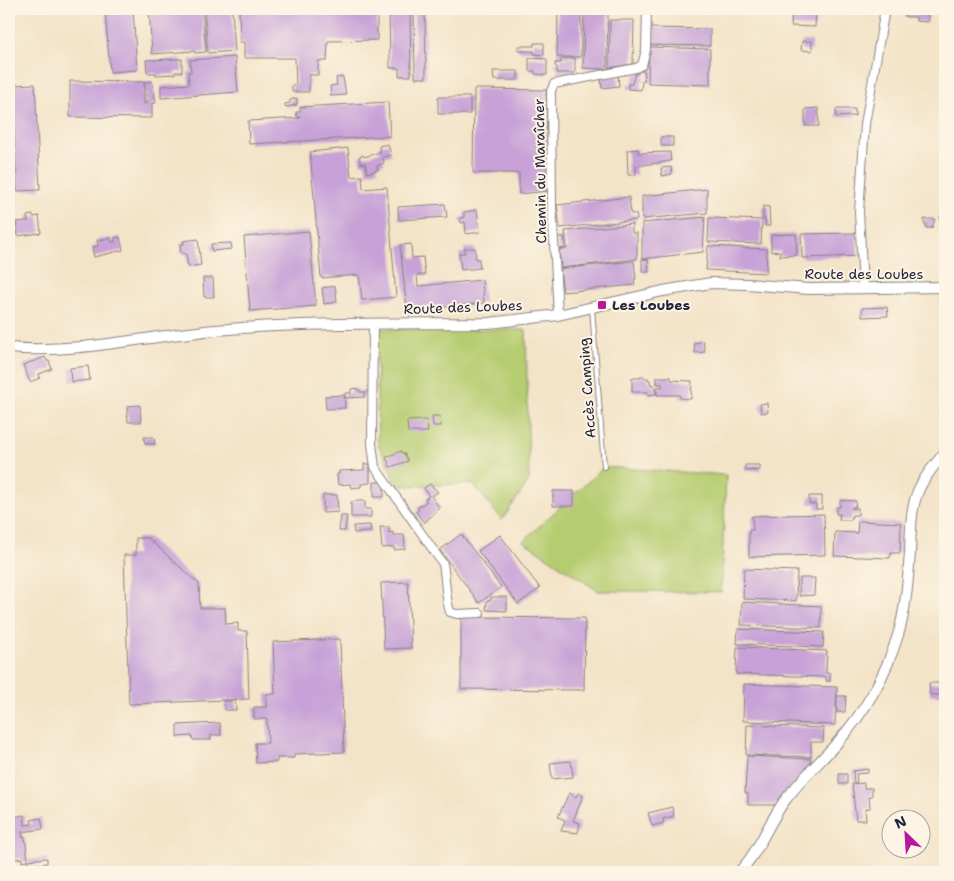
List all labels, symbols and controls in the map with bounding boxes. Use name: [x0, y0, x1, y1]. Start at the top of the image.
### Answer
street label: Chemin du Maraîcher: [530, 98, 550, 244]
street label: Route des Loubes: [804, 265, 924, 283]
street label: Route des Loubes: [403, 296, 523, 318]
place label: Les Loubes: [612, 296, 690, 314]
marker: Les Loubes: [596, 299, 608, 311]
street label: Accès Camping: [575, 337, 599, 439]
north arrow: [882, 808, 932, 858]
text: N: [892, 812, 909, 833]

